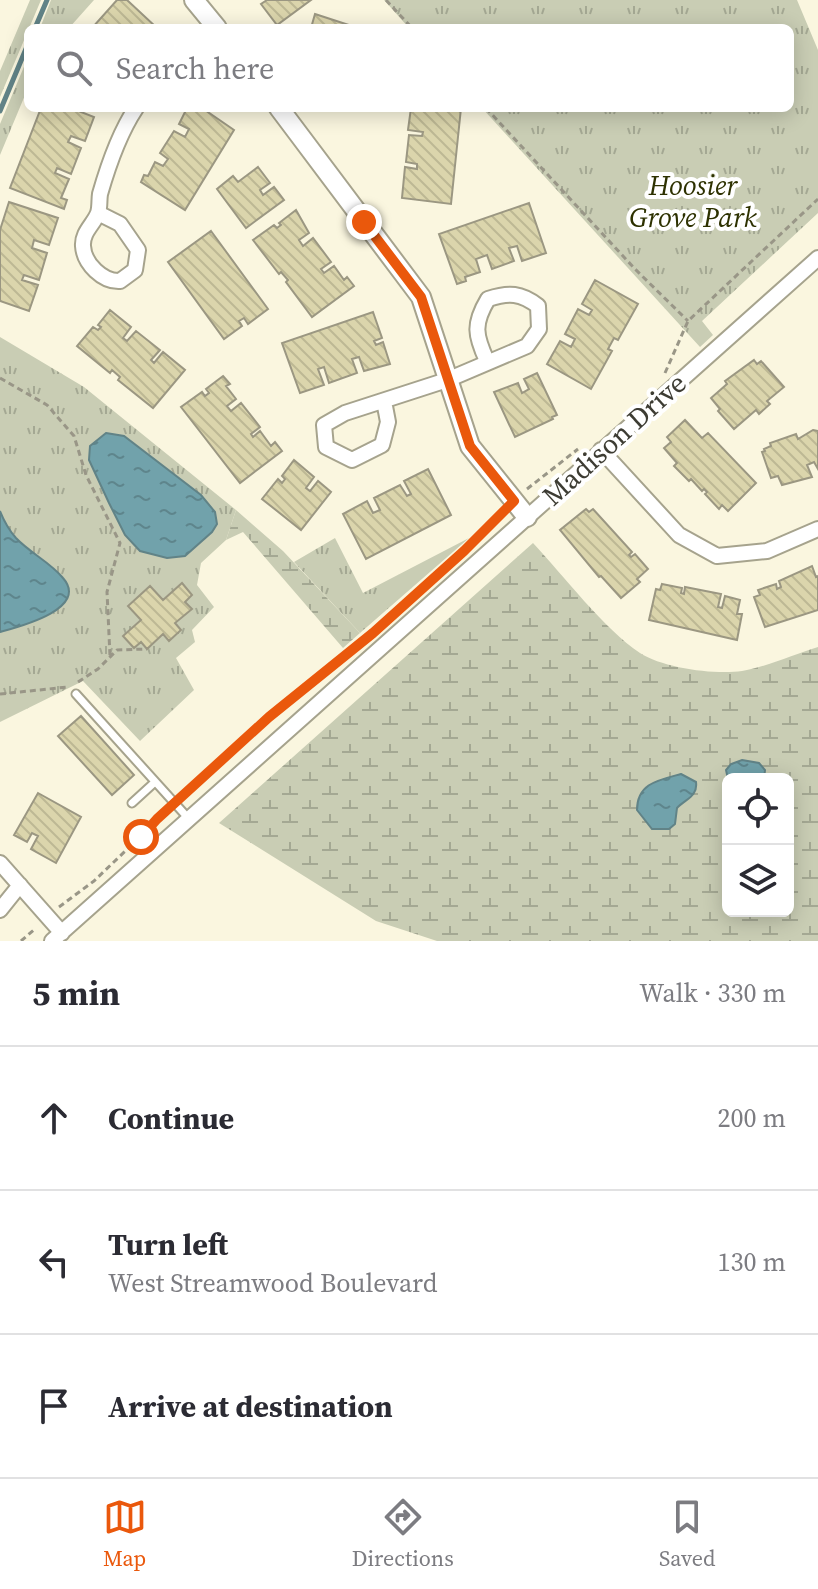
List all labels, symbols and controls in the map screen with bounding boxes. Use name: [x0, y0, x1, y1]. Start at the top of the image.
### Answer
search box: [24, 24, 794, 112]
icon: search: [52, 46, 96, 90]
text: Search here: [116, 48, 274, 89]
park label: Hoosier Grove Park: [629, 166, 758, 236]
route end: [346, 204, 382, 240]
street label: Madison Drive: [534, 364, 694, 514]
map controls: [722, 773, 794, 917]
button: locate: [722, 773, 794, 845]
route start: [123, 819, 159, 855]
button: layers: [722, 845, 794, 917]
text: 5 min: [32, 970, 120, 1016]
text: Walk · 330 m: [639, 975, 786, 1011]
icon: ahead: [32, 1096, 76, 1140]
text: Continue: [108, 1098, 234, 1139]
text: 200 m: [718, 1100, 786, 1136]
text: Turn left: [108, 1224, 228, 1265]
icon: left: [32, 1240, 76, 1284]
text: 130 m: [718, 1244, 786, 1280]
text: West Streamwood Boulevard: [108, 1265, 437, 1301]
icon: arrive: [32, 1384, 76, 1428]
text: Arrive at destination: [108, 1386, 393, 1427]
tab: Map: [103, 1495, 147, 1573]
tab: Directions: [352, 1495, 454, 1573]
tab: Saved: [659, 1495, 715, 1573]

